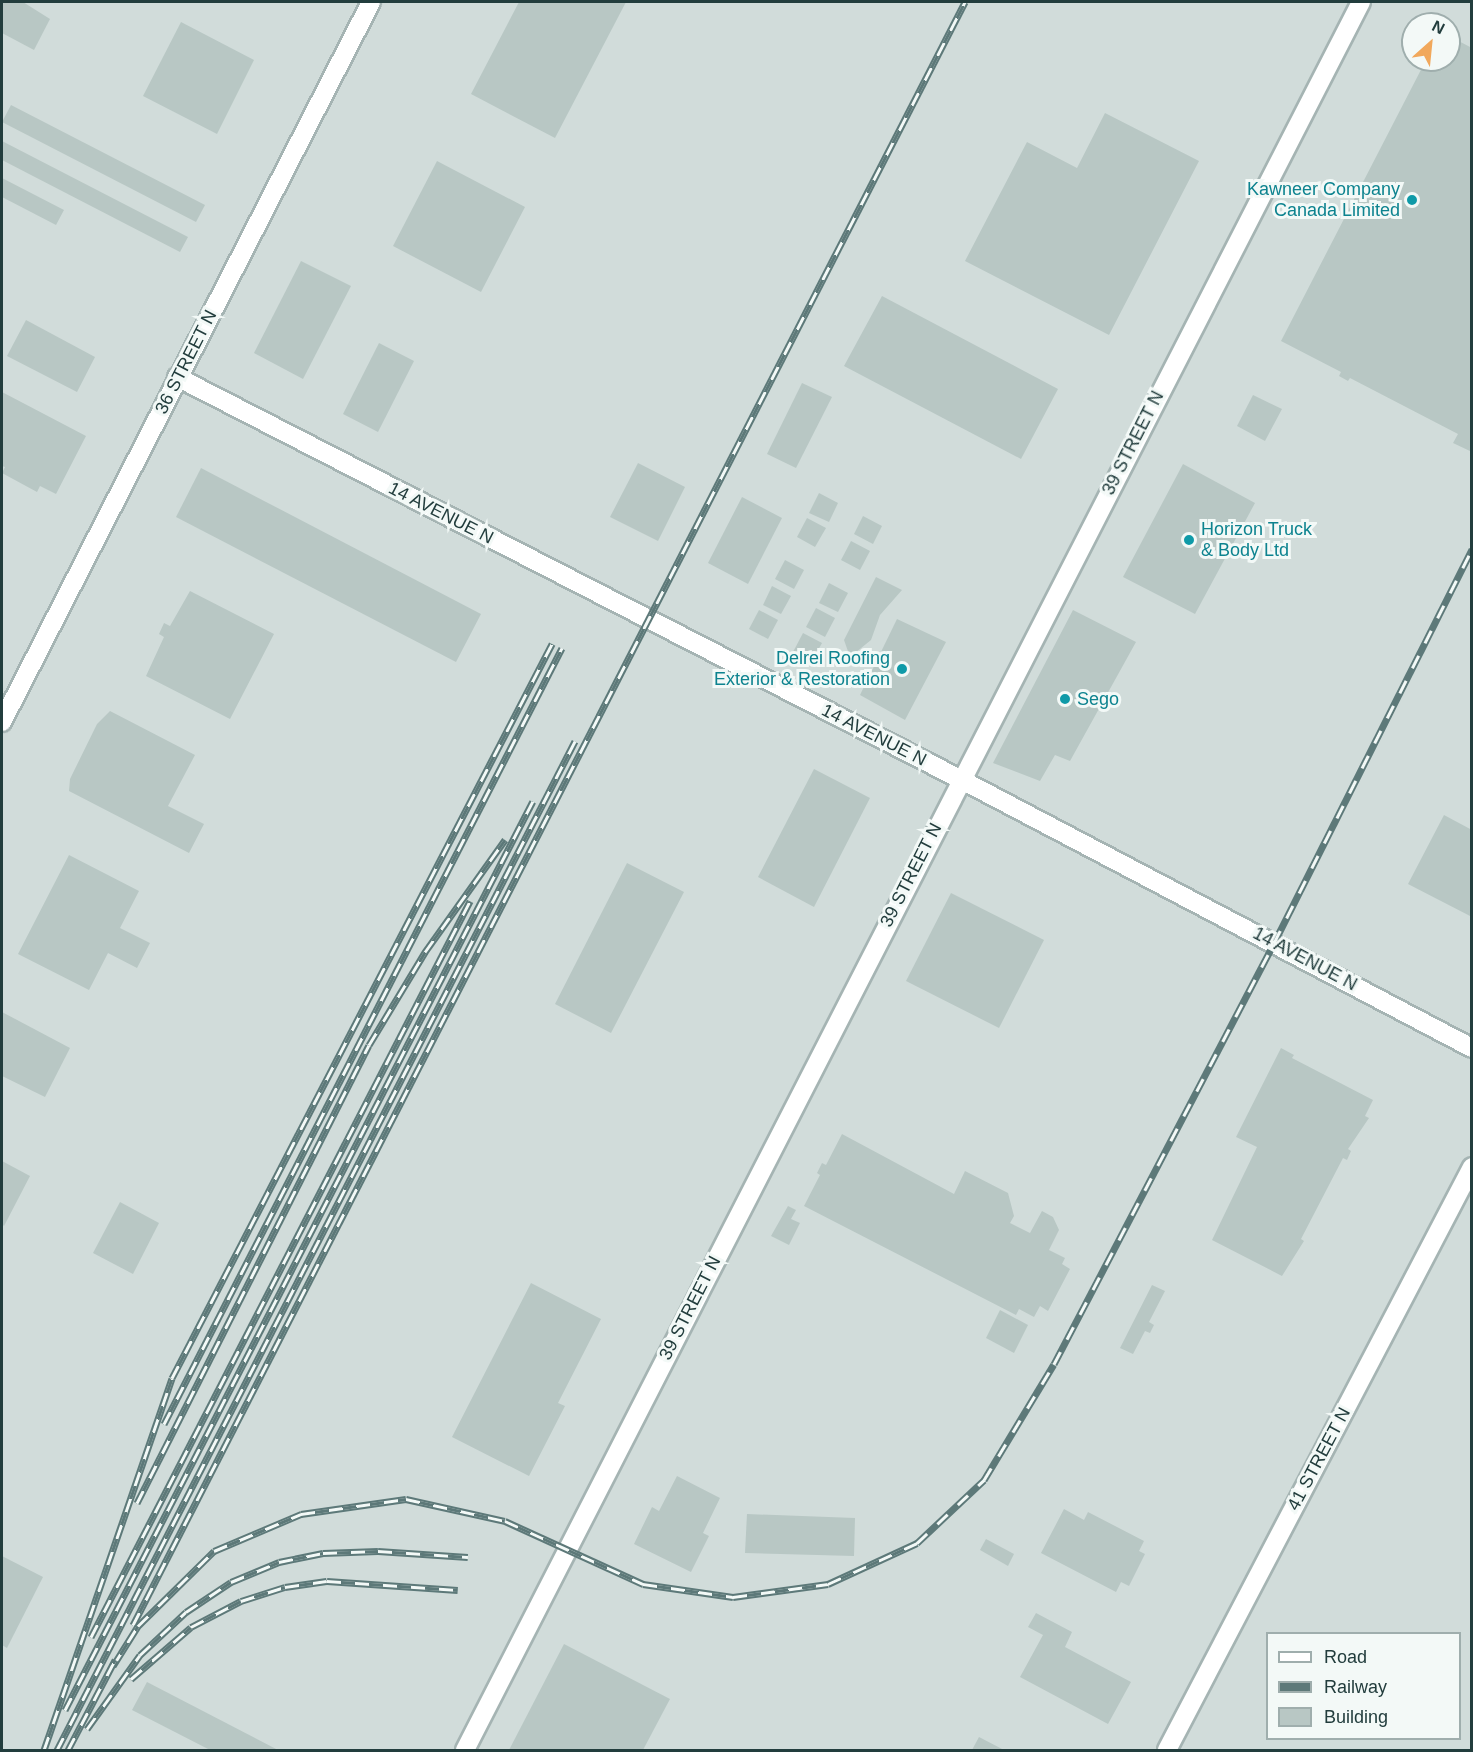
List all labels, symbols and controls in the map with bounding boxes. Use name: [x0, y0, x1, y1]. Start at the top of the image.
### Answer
north arrow: [1401, 12, 1461, 72]
text: N: [1429, 17, 1448, 37]
place label: Kawneer Company Canada Limited: [1247, 179, 1400, 222]
marker: Kawneer Company Canada Limited: [1405, 193, 1419, 207]
street label: 36 STREET N: [150, 306, 222, 418]
street label: 39 STREET N: [1097, 387, 1169, 499]
street label: 14 AVENUE N: [385, 477, 497, 549]
place label: Horizon Truck & Body Ltd: [1201, 519, 1312, 562]
marker: Horizon Truck & Body Ltd: [1182, 533, 1196, 547]
place label: Delrei Roofing Exterior & Restoration: [714, 648, 890, 690]
marker: Delrei Roofing Exterior & Restoration: [895, 662, 909, 676]
place label: Sego: [1077, 688, 1119, 710]
marker: Sego: [1058, 692, 1072, 706]
street label: 14 AVENUE N: [818, 699, 930, 771]
street label: 39 STREET N: [875, 819, 947, 931]
street label: 14 AVENUE N: [1249, 922, 1361, 996]
street label: 39 STREET N: [654, 1252, 726, 1364]
street label: 41 STREET N: [1283, 1404, 1355, 1514]
legend: [1266, 1632, 1461, 1740]
text: Road: [1324, 1647, 1367, 1667]
text: Railway: [1324, 1677, 1387, 1697]
text: Building: [1324, 1707, 1388, 1727]

